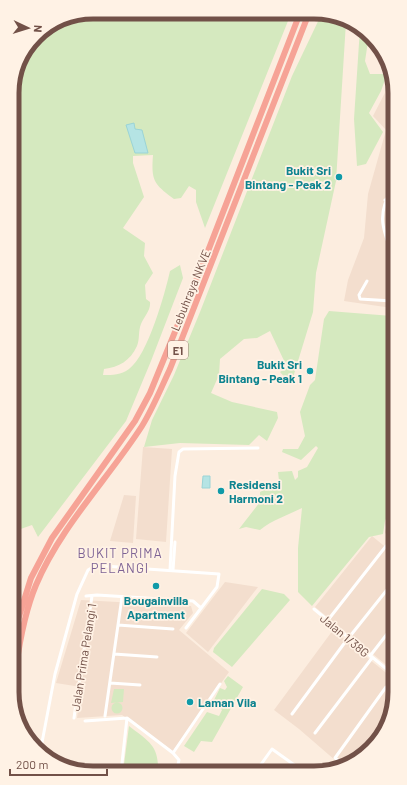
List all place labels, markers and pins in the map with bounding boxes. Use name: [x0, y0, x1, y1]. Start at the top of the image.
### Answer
place label: Bukit Sri Bintang - Peak 2: [245, 163, 331, 191]
marker: Bukit Sri Bintang - Peak 2: [334, 172, 344, 182]
place label: Bukit Sri Bintang - Peak 1: [218, 357, 302, 385]
marker: Bukit Sri Bintang - Peak 1: [305, 366, 315, 376]
place label: Residensi Harmoni 2: [229, 477, 283, 505]
marker: Residensi Harmoni 2: [216, 486, 226, 496]
marker: Bougainvilla Apartment: [151, 581, 161, 591]
place label: Bougainvilla Apartment: [124, 593, 188, 621]
place label: Laman Vila: [198, 695, 256, 709]
marker: Laman Vila: [185, 697, 195, 707]

